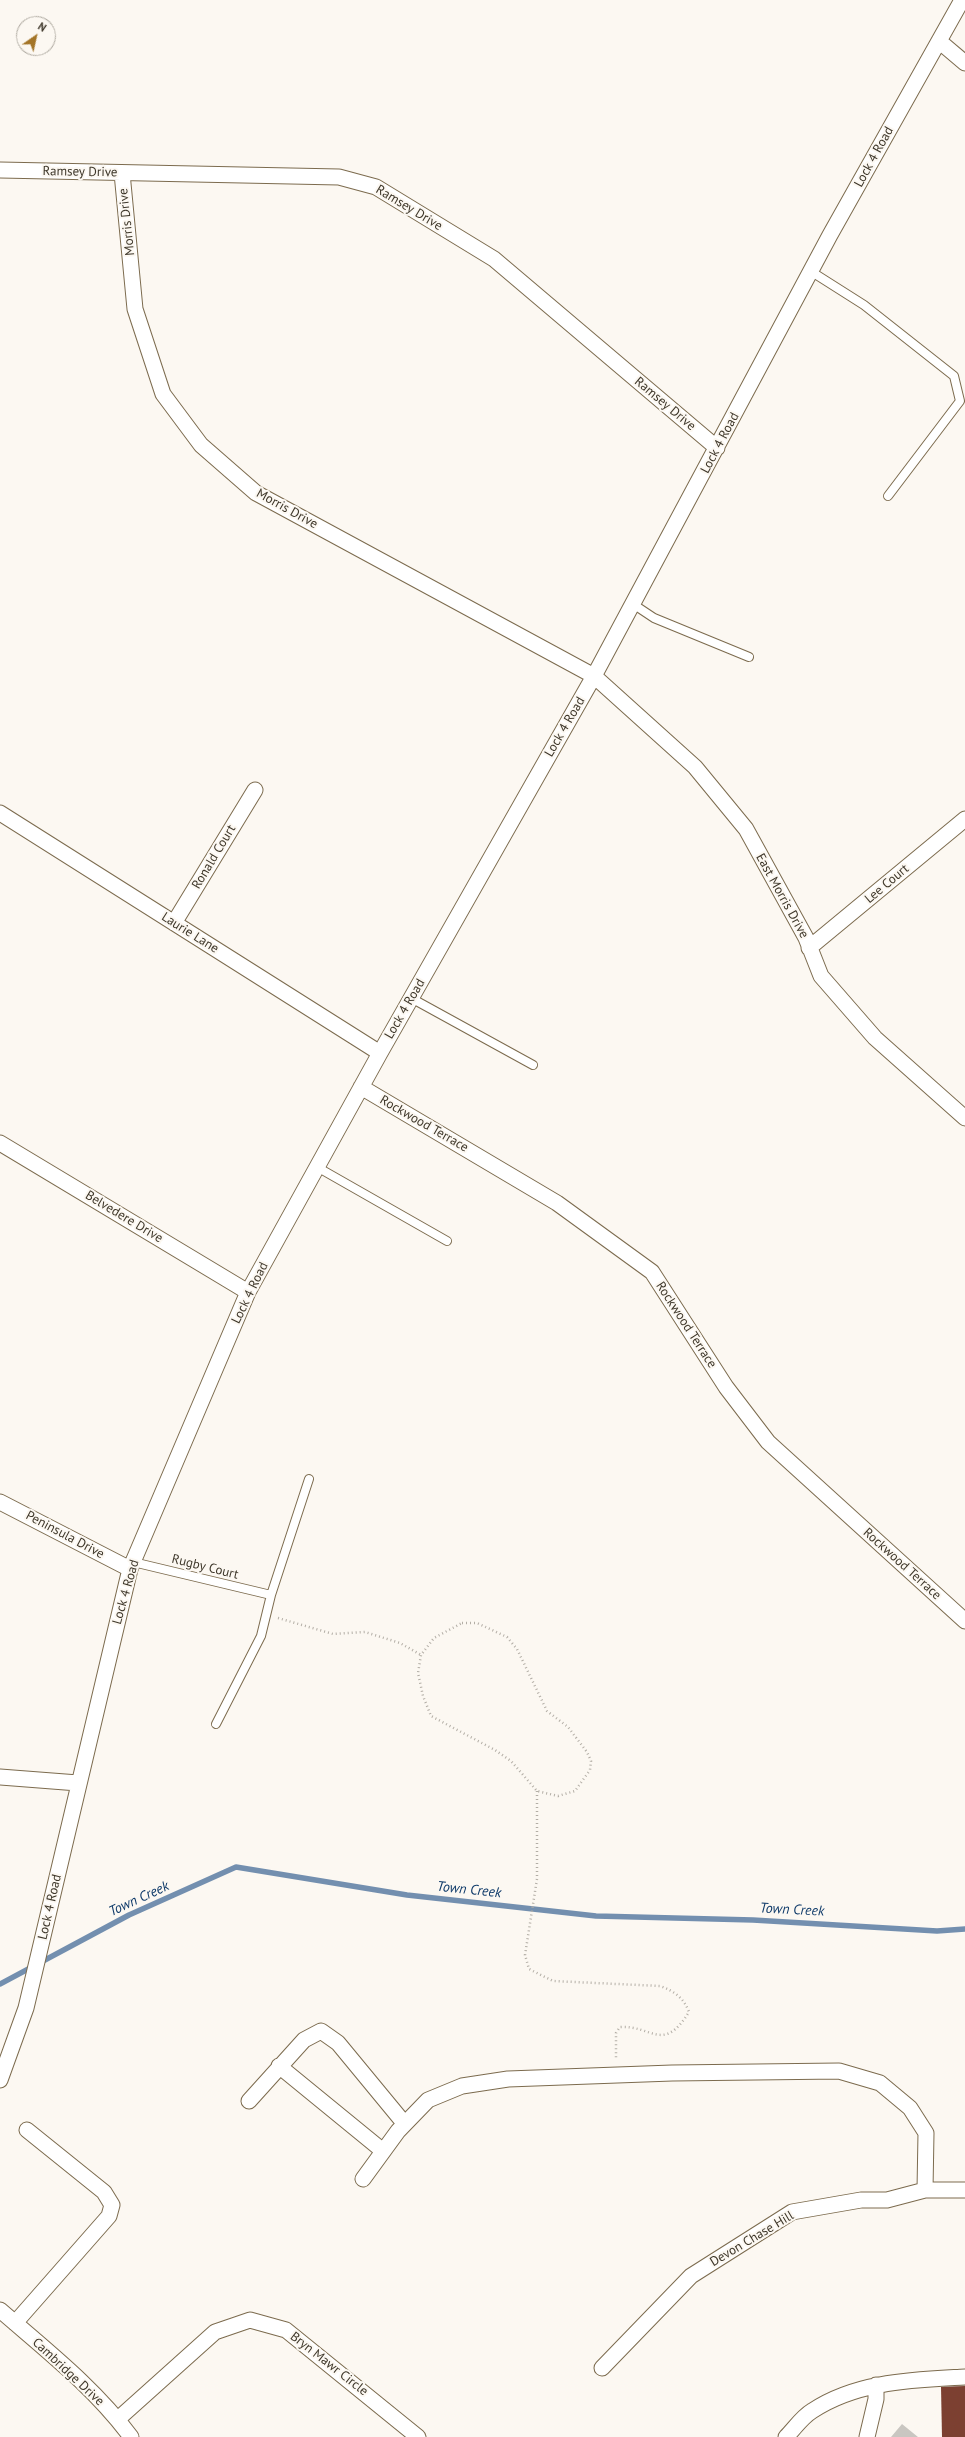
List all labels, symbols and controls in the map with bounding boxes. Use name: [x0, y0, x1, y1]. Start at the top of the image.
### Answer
north arrow: [16, 16, 56, 56]
text: N: [35, 19, 49, 35]
street label: Lock 4 Road: [851, 124, 897, 190]
street label: Ramsey Drive: [42, 164, 118, 180]
street label: Ramsey Drive: [373, 182, 445, 234]
street label: Morris Drive: [116, 188, 138, 256]
street label: Ramsey Drive: [631, 374, 699, 434]
street label: Lock 4 Road: [697, 410, 743, 476]
street label: Morris Drive: [254, 486, 320, 532]
street label: Lock 4 Road: [542, 694, 588, 760]
street label: Ronald Court: [189, 822, 239, 892]
street label: East Morris Drive: [752, 851, 812, 941]
street label: Lee Court: [862, 861, 912, 907]
street label: Laurie Lane: [159, 909, 221, 957]
street label: Lock 4 Road: [382, 976, 428, 1042]
street label: Rockwood Terrace: [377, 1092, 471, 1156]
street label: Belvedere Drive: [82, 1188, 166, 1246]
street label: Lock 4 Road: [228, 1260, 272, 1326]
street label: Rockwood Terrace: [652, 1279, 720, 1371]
street label: Peninsula Drive: [23, 1508, 107, 1562]
street label: Rockwood Terrace: [860, 1525, 944, 1603]
street label: Rugby Court: [170, 1551, 240, 1583]
street label: Lock 4 Road: [109, 1558, 143, 1626]
street label: Lock 4 Road: [35, 1873, 65, 1941]
water label: Town Creek: [106, 1878, 172, 1920]
water label: Town Creek: [436, 1878, 502, 1902]
water label: Town Creek: [759, 1900, 825, 1920]
street label: Devon Chase Hill: [707, 2208, 797, 2270]
street label: Bryn Mawr Circle: [287, 2329, 371, 2399]
street label: Cambridge Drive: [29, 2335, 107, 2409]

